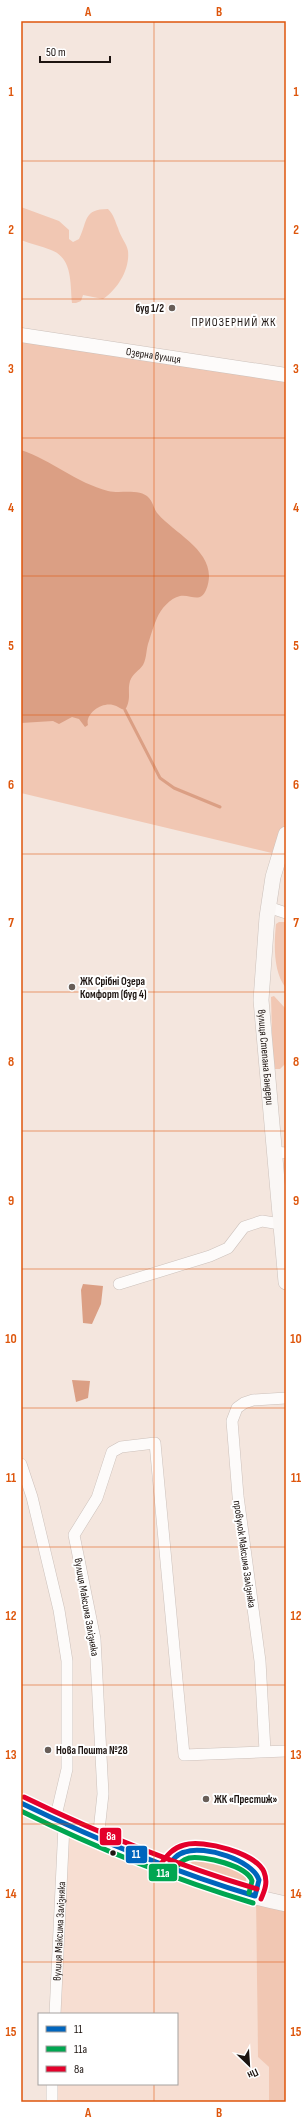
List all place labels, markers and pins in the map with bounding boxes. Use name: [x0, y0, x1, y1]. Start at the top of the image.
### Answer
place label: буд 1/2: [135, 302, 164, 315]
marker: буд 1/2: [167, 303, 177, 313]
place label: ЖК Срібні Озера Комфорт (буд 4): [80, 975, 147, 1001]
marker: ЖК Срібні Озера Комфорт (буд 4): [67, 982, 77, 992]
place label: Нова Пошта №28: [56, 1744, 128, 1757]
marker: Нова Пошта №28: [43, 1745, 53, 1755]
place label: ЖК «Престиж»: [214, 1793, 277, 1806]
marker: ЖК «Престиж»: [201, 1794, 211, 1804]
unlabelled marker: [108, 1848, 118, 1858]

